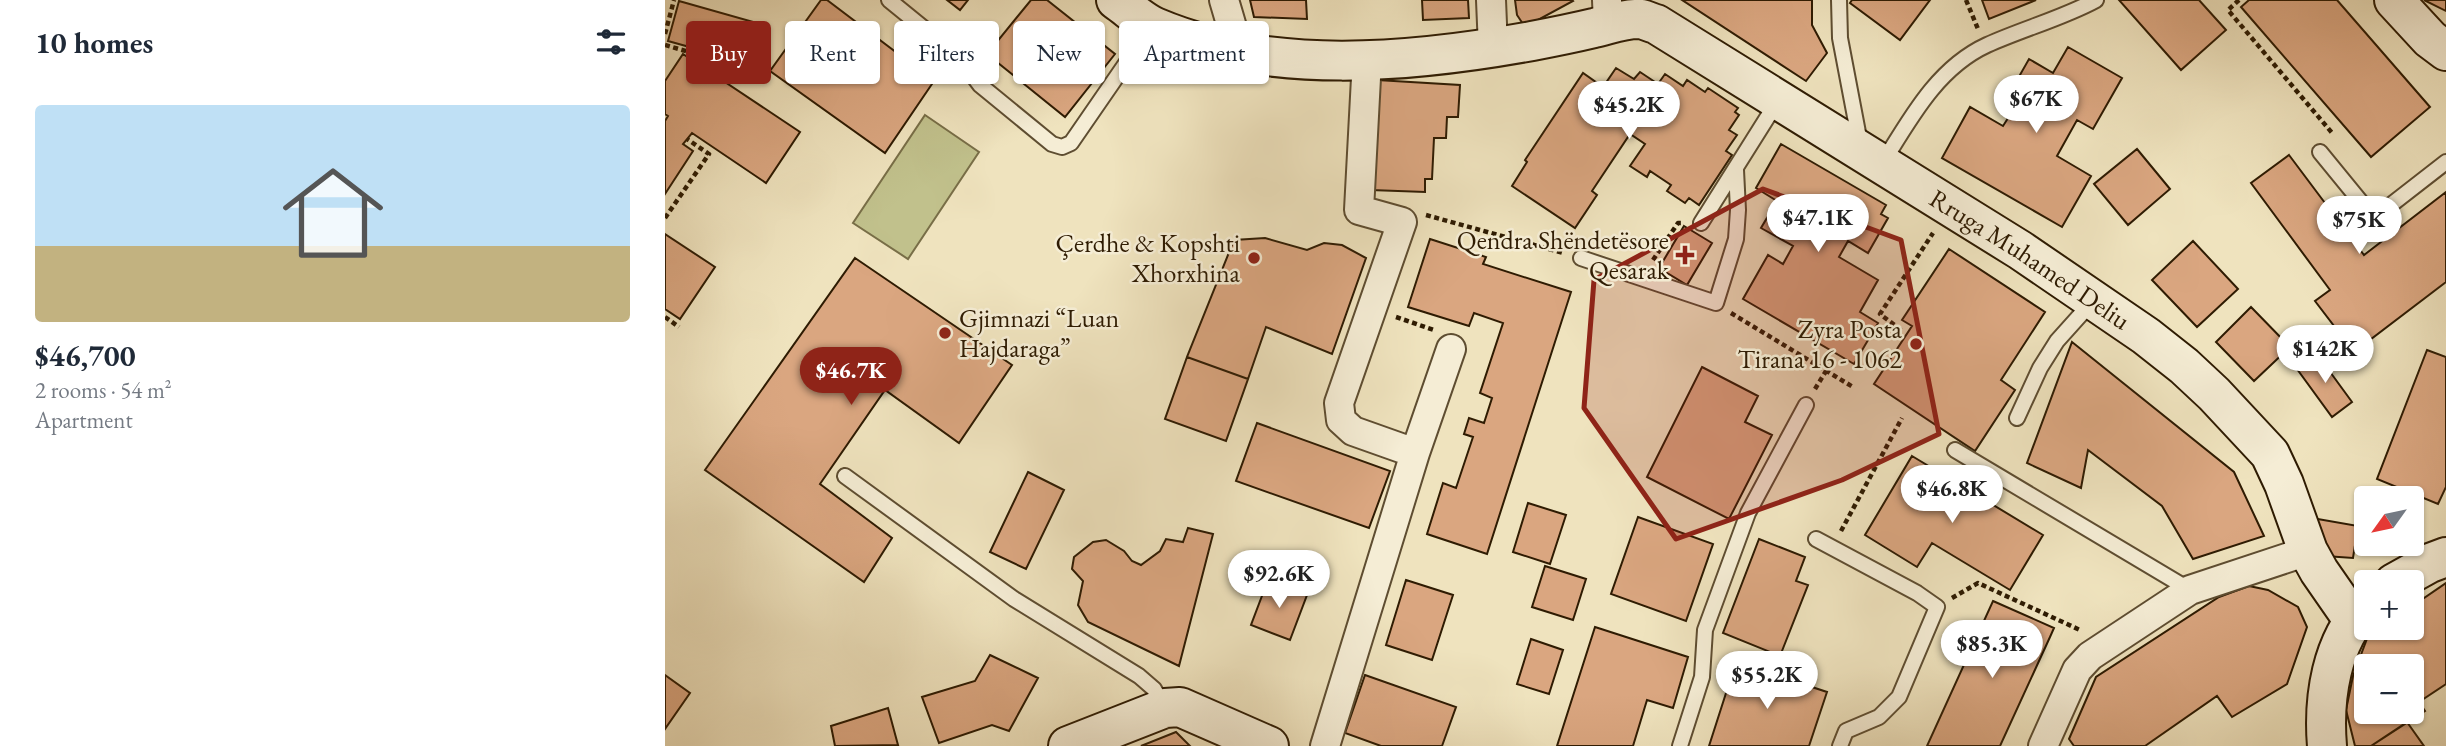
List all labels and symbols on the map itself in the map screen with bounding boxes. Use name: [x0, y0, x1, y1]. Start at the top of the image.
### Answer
pin: $67K: [1995, 76, 2077, 135]
pin: $45.2K: [1572, 82, 1686, 141]
street label: Rruga Muhamed Deliu: [1923, 181, 2137, 337]
pin: $47.1K: [1761, 194, 1875, 254]
pin: $75K: [2318, 196, 2400, 256]
place label: Qendra Shëndetësore Qesarak: [1457, 223, 1670, 287]
place label: Çerdhe & Kopshti Xhorxhina: [1056, 226, 1241, 290]
marker: Qendra Shëndetësore Qesarak: [1675, 245, 1695, 265]
marker: Çerdhe & Kopshti Xhorxhina: [1246, 250, 1262, 266]
place label: Gjimnazi “Luan Hajdaraga”: [959, 301, 1120, 365]
place label: Zyra Posta Tirana 16 - 1062: [1737, 312, 1903, 376]
marker: Gjimnazi “Luan Hajdaraga”: [937, 325, 953, 341]
pin: $142K: [2276, 326, 2374, 385]
marker: Zyra Posta Tirana 16 - 1062: [1908, 336, 1924, 352]
pin: $46.7K: [794, 348, 908, 407]
pin: $46.8K: [1895, 466, 2009, 525]
north arrow: [2354, 486, 2424, 556]
pin: $92.6K: [1222, 550, 1336, 610]
pin: $85.3K: [1935, 620, 2049, 680]
pin: $55.2K: [1710, 652, 1824, 711]

